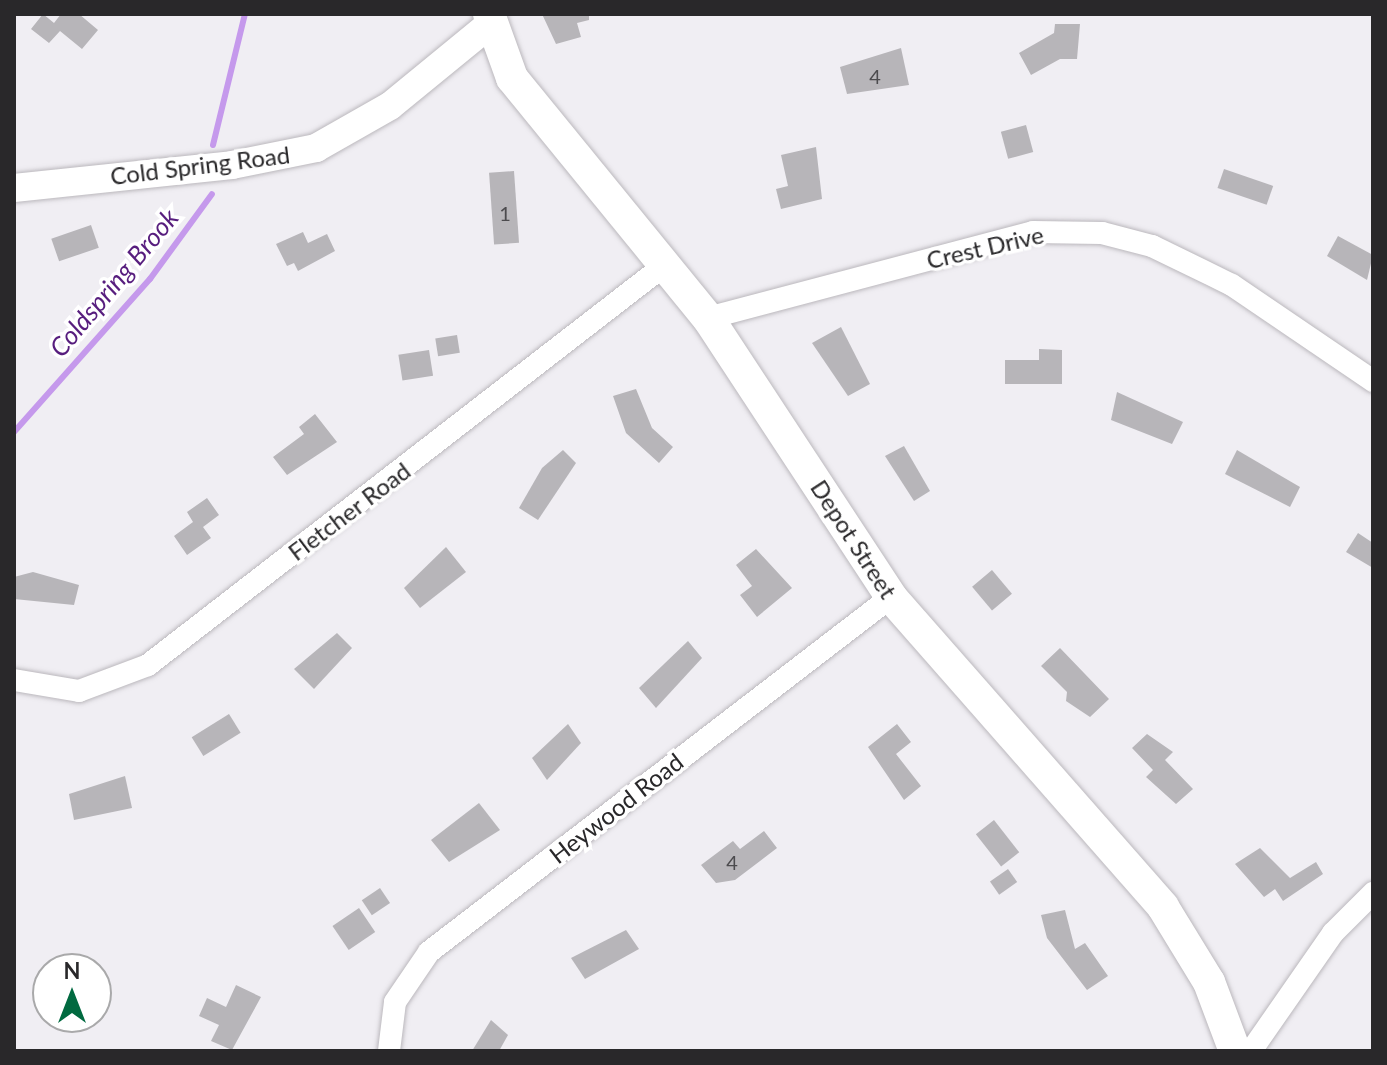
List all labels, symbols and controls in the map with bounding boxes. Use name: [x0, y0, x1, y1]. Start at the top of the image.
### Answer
house number: 4: [869, 64, 881, 88]
street label: Cold Spring Road: [109, 140, 291, 190]
house number: 1: [499, 201, 511, 225]
water label: Coldspring Brook: [43, 203, 185, 363]
street label: Crest Drive: [924, 220, 1046, 274]
street label: Fletcher Road: [282, 456, 416, 566]
street label: Depot Street: [805, 474, 903, 604]
street label: Heywood Road: [544, 747, 688, 869]
house number: 4: [726, 850, 738, 874]
north arrow: [32, 953, 112, 1033]
text: N: [64, 957, 80, 984]

